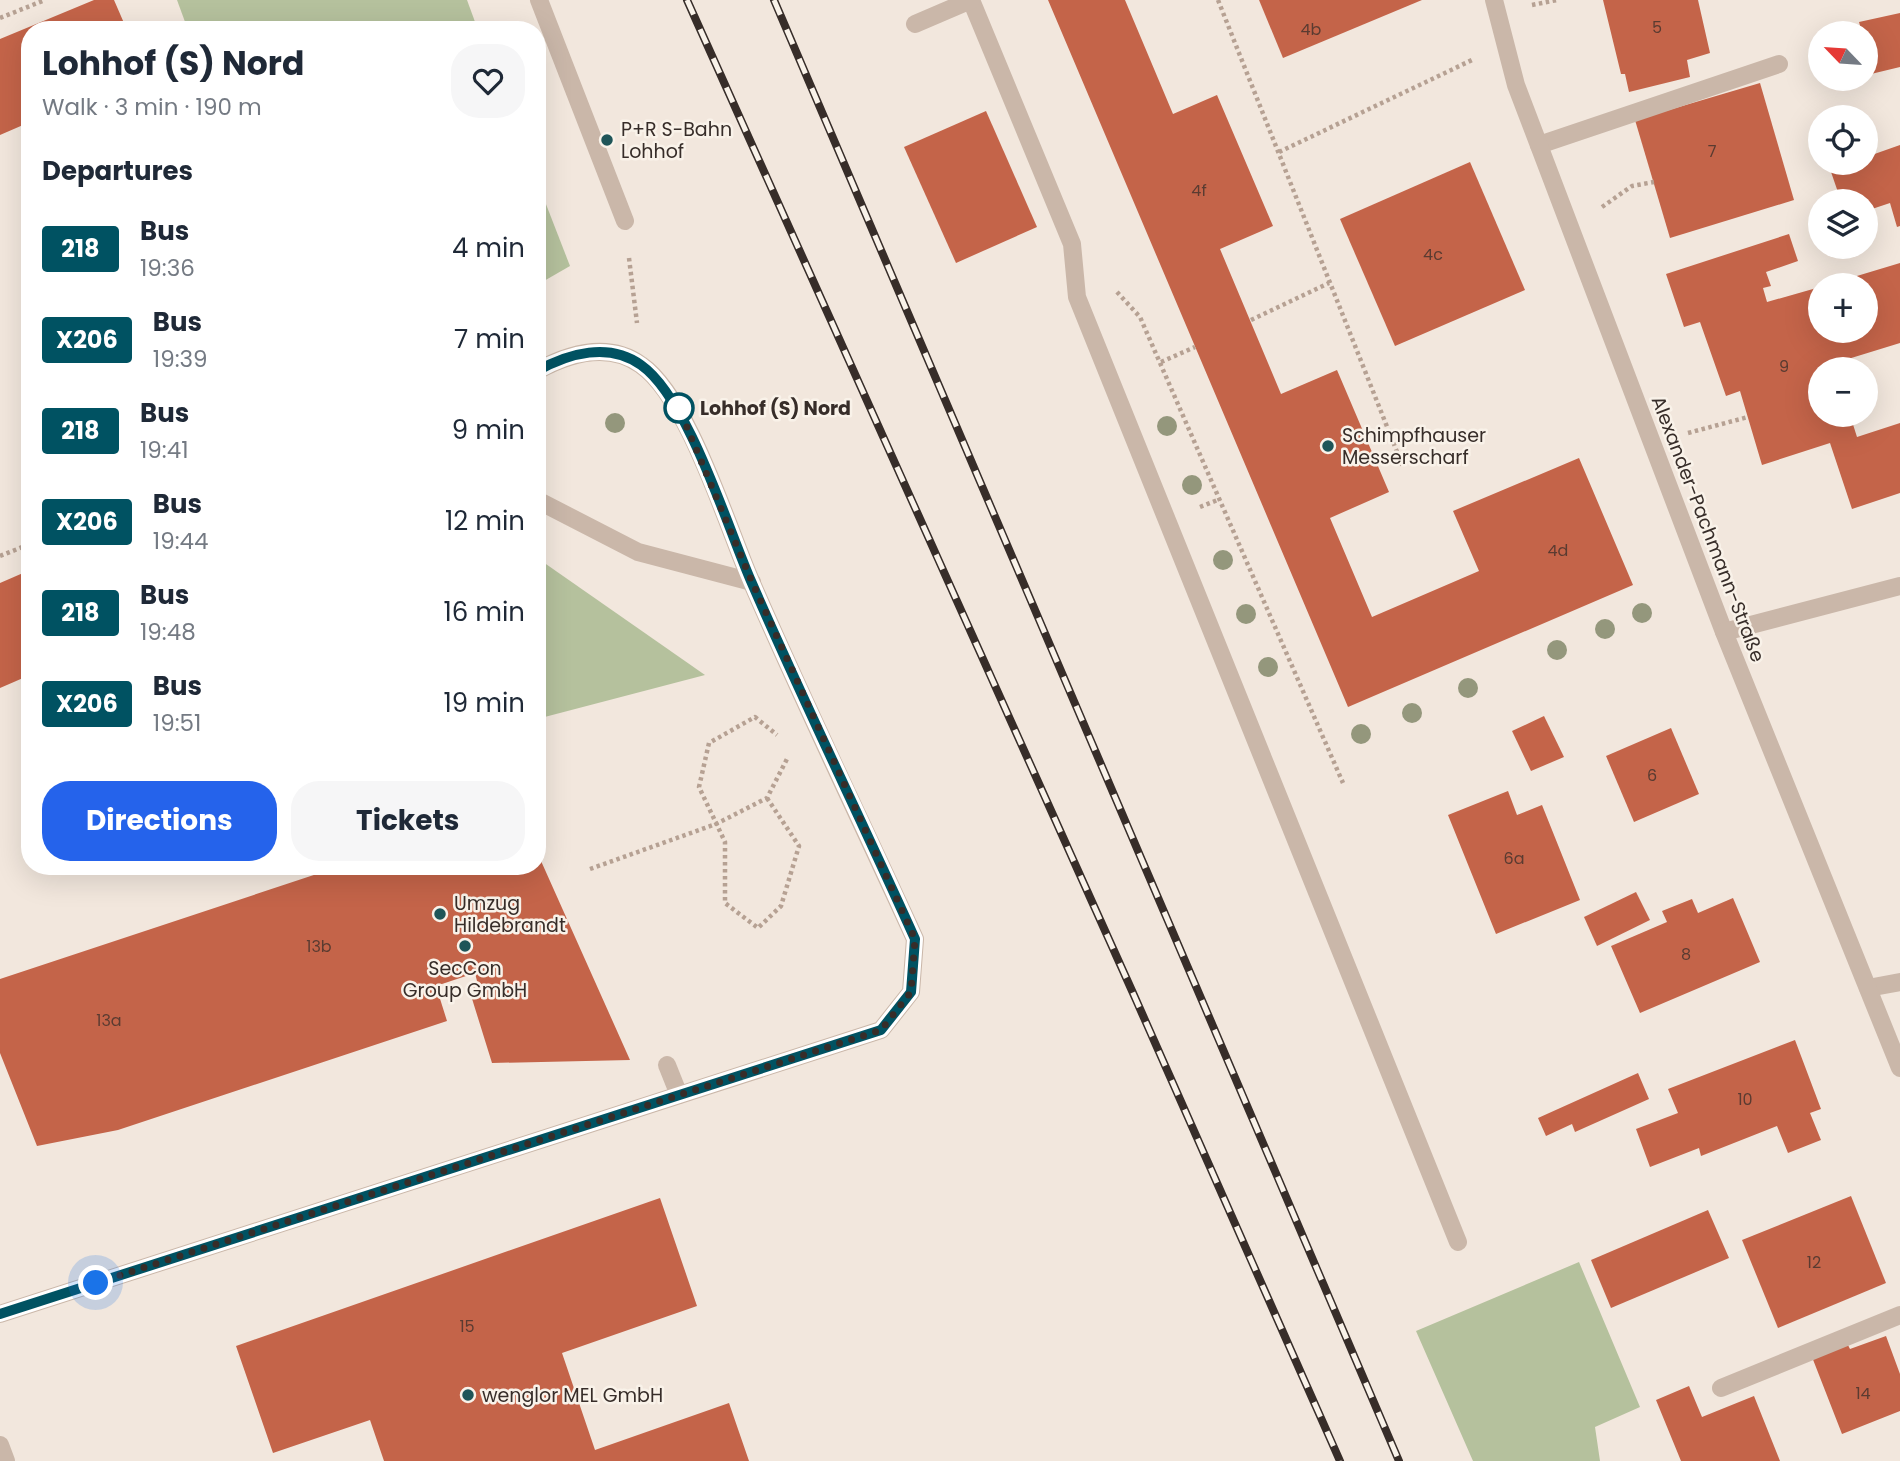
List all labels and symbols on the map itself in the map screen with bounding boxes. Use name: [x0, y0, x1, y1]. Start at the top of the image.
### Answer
house number: 5: [1652, 16, 1662, 39]
house number: 4b: [1301, 18, 1322, 41]
north arrow: [1808, 21, 1878, 91]
place label: P+R S-Bahn Lohhof: [621, 116, 732, 165]
marker: P+R S-Bahn Lohhof: [599, 132, 615, 148]
house number: 7: [1708, 140, 1717, 163]
house number: 4f: [1191, 179, 1207, 202]
house number: 4c: [1423, 243, 1443, 266]
house number: 9: [1779, 355, 1789, 378]
street label: Alexander-Pachmann-Straße: [1645, 392, 1771, 666]
marker: Lohhof (S) Nord: [664, 393, 694, 423]
place label: Lohhof (S) Nord: [700, 395, 851, 422]
place label: Schimpfhauser Messerscharf: [1342, 422, 1486, 471]
marker: Schimpfhauser Messerscharf: [1320, 438, 1336, 454]
house number: 4d: [1548, 539, 1568, 562]
house number: 6: [1647, 764, 1657, 787]
house number: 6a: [1504, 847, 1524, 870]
place label: Umzug Hildebrandt: [454, 890, 566, 939]
marker: Umzug Hildebrandt: [432, 906, 448, 922]
house number: 13b: [306, 935, 332, 958]
marker: SecCon Group GmbH: [457, 938, 473, 954]
house number: 8: [1681, 943, 1691, 966]
place label: SecCon Group GmbH: [403, 955, 527, 1004]
house number: 13a: [96, 1009, 122, 1032]
house number: 10: [1737, 1088, 1753, 1111]
house number: 12: [1807, 1251, 1821, 1274]
your location: [78, 1265, 113, 1300]
house number: 15: [459, 1315, 475, 1338]
place label: wenglor MEL GmbH: [482, 1382, 663, 1409]
house number: 14: [1855, 1382, 1871, 1405]
marker: wenglor MEL GmbH: [460, 1387, 476, 1403]

